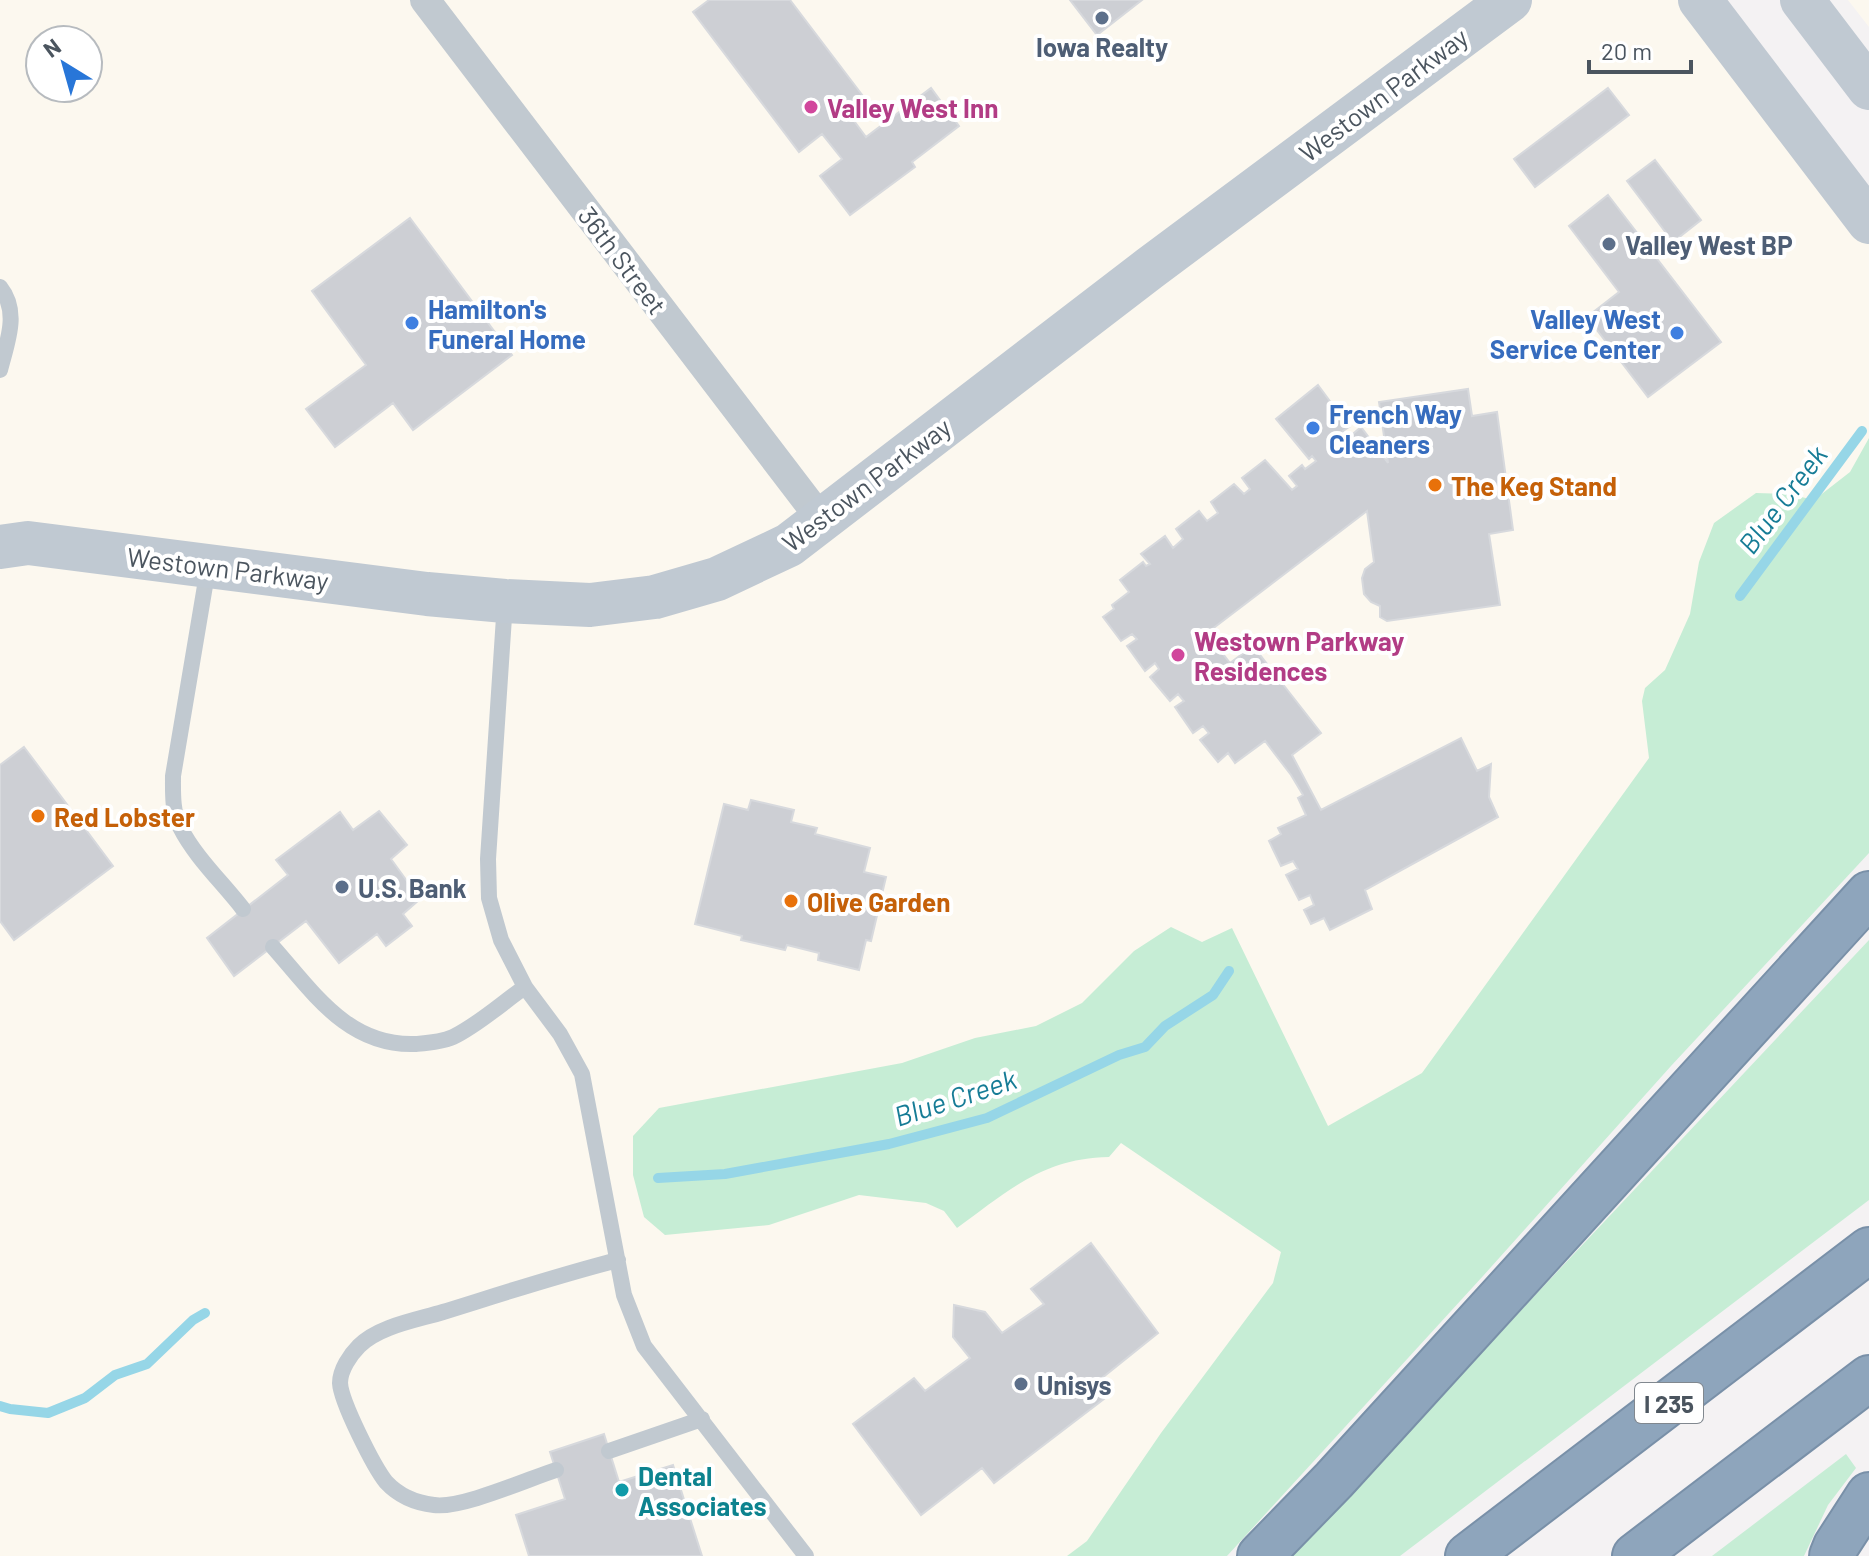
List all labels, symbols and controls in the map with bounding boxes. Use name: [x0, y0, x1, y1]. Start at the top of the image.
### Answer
marker: Iowa Realty: [1093, 9, 1111, 27]
street label: Westown Parkway: [1293, 21, 1473, 167]
north arrow: [24, 24, 104, 104]
scale bar: [1589, 24, 1691, 74]
place label: Iowa Realty: [1036, 31, 1168, 62]
text: N: [38, 32, 65, 62]
text: 20 m: [1601, 36, 1652, 65]
place label: Valley West Inn: [827, 92, 998, 123]
marker: Valley West Inn: [802, 98, 820, 116]
street label: 36th Street: [573, 200, 673, 320]
place label: Valley West BP: [1625, 229, 1793, 260]
marker: Valley West BP: [1600, 235, 1618, 253]
place label: Hamilton's Funeral Home: [428, 293, 586, 354]
place label: Valley West Service Center: [1490, 303, 1661, 364]
marker: Hamilton's Funeral Home: [403, 314, 421, 332]
marker: Valley West Service Center: [1668, 324, 1686, 342]
place label: French Way Cleaners: [1329, 398, 1462, 459]
street label: Westown Parkway: [776, 411, 956, 557]
marker: French Way Cleaners: [1304, 419, 1322, 437]
water label: Blue Creek: [1730, 438, 1834, 560]
place label: The Keg Stand: [1451, 470, 1617, 501]
marker: The Keg Stand: [1426, 476, 1444, 494]
street label: Westown Parkway: [125, 540, 331, 596]
place label: Westown Parkway Residences: [1194, 625, 1404, 686]
marker: Westown Parkway Residences: [1169, 646, 1187, 664]
place label: Red Lobster: [54, 801, 195, 832]
marker: Red Lobster: [29, 807, 47, 825]
place label: U.S. Bank: [358, 872, 467, 903]
marker: U.S. Bank: [333, 878, 351, 896]
place label: Olive Garden: [807, 886, 951, 917]
marker: Olive Garden: [782, 892, 800, 910]
water label: Blue Creek: [890, 1061, 1021, 1133]
place label: Unisys: [1037, 1369, 1112, 1400]
marker: Unisys: [1012, 1375, 1030, 1393]
road number: I 235: [1635, 1383, 1703, 1423]
place label: Dental Associates: [638, 1460, 767, 1521]
marker: Dental Associates: [613, 1481, 631, 1499]

